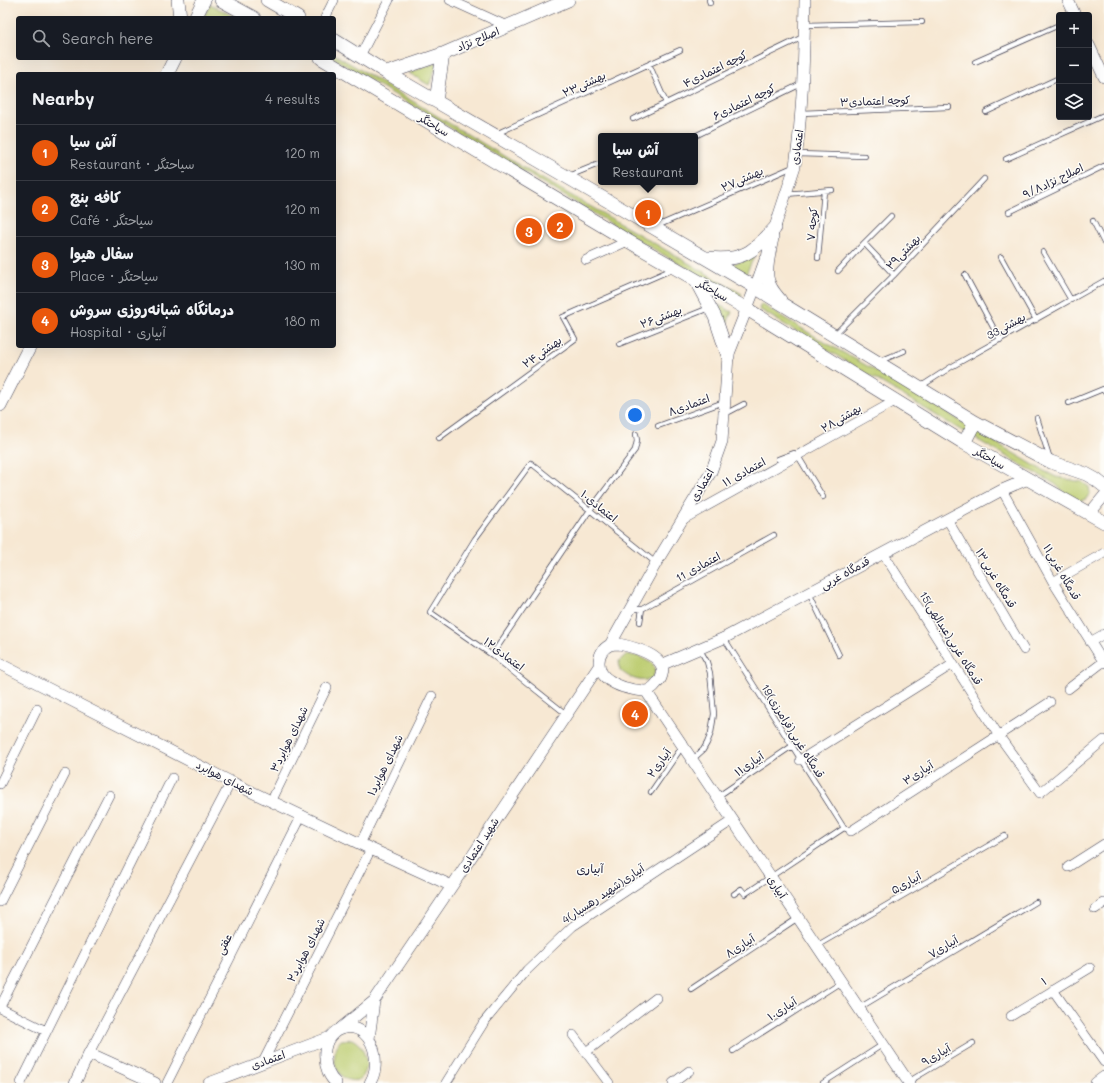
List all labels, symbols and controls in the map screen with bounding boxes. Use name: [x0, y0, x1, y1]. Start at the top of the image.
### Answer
map controls: [1056, 12, 1092, 120]
button: +: [1056, 12, 1092, 48]
search box: [16, 16, 336, 60]
street label: اصلاح نژاد: [454, 23, 502, 55]
icon: search: [30, 27, 52, 49]
text: Search here: [62, 28, 153, 48]
street label: کوچه اعتمادی۴: [680, 46, 750, 91]
button: −: [1056, 48, 1092, 84]
street label: ۲۳بهشتی: [560, 67, 608, 101]
street label: کوچه اعتمادی۶: [710, 80, 778, 124]
button: layers: [1056, 84, 1092, 120]
text: Nearby: [32, 87, 94, 109]
text: 4 results: [265, 90, 320, 107]
street label: کوچه اعتمادی۳: [840, 92, 911, 110]
street label: سیاحتگر: [415, 109, 452, 140]
street label: اعتمادی: [787, 128, 806, 166]
text: آش سیا: [70, 131, 116, 151]
popup: [598, 133, 698, 185]
text: آش سیا: [612, 139, 658, 159]
text: 1: [42, 144, 48, 161]
text: 120 m: [284, 144, 320, 161]
text: Restaurant · سیاحتگر: [70, 155, 194, 172]
street label: اصلاح نژاد۹/۸: [1020, 159, 1086, 203]
text: Restaurant: [612, 163, 684, 180]
street label: ۲۷بهشتی: [718, 163, 766, 195]
text: کافه بنج: [70, 187, 121, 207]
pin: 1: [635, 198, 661, 228]
text: 2: [41, 200, 49, 217]
text: 120 m: [284, 200, 320, 217]
street label: کوچه ۷: [803, 206, 821, 242]
text: Café · سیاحتگر: [70, 211, 153, 228]
pin: 2: [547, 211, 573, 241]
pin: 3: [516, 216, 542, 246]
street label: ۲۹بهشتی: [882, 231, 924, 273]
text: سفال هیوا: [70, 243, 134, 263]
text: 3: [41, 256, 49, 273]
text: 130 m: [284, 256, 320, 273]
text: Place · سیاحتگر: [70, 267, 158, 284]
street label: سیاحتگر: [694, 274, 731, 304]
text: درمانگاه شبانه‌روزی سروش: [70, 299, 234, 319]
street label: ۲۶بهشتی: [638, 302, 684, 332]
street label: 33بهشتی: [984, 309, 1028, 343]
text: 4: [41, 312, 49, 329]
text: 180 m: [284, 312, 320, 329]
text: Hospital · آبیاری: [70, 323, 166, 340]
street label: ۲۴بهشتی: [519, 332, 565, 372]
street label: اعتمادی۸: [666, 390, 712, 419]
street label: ۲۸بهشتی: [818, 400, 864, 436]
your location: [625, 405, 645, 425]
street label: سیاحتگر: [971, 442, 1008, 472]
street label: ۱۱ اعتمادی: [720, 454, 768, 490]
street label: اعتمادی: [686, 466, 717, 504]
street label: اعتمادی۱۰: [578, 486, 621, 525]
street label: قدمگاه غربی۱۱: [1040, 541, 1084, 603]
street label: قدمگاه غربی۱۳: [972, 545, 1020, 611]
street label: 11 اعتمادی: [673, 548, 723, 585]
street label: قدمگاه غربی: [817, 553, 873, 593]
street label: 15قدمگاه غربی(عبدالهی): [916, 588, 986, 688]
street label: اعتمادی۱۲: [481, 633, 528, 674]
street label: 19قدمگاه غربی(فرامرزی): [758, 681, 828, 781]
pin: 4: [622, 699, 648, 729]
street label: ۳شهدای هوابرد: [266, 703, 312, 775]
street label: شهدای هوابرد۱: [363, 732, 407, 798]
street label: آبیاری۲: [643, 744, 676, 781]
street label: آبیاری۱۱: [731, 747, 768, 780]
street label: آبیاری۳: [899, 756, 938, 789]
street label: شهدای هوابرد: [193, 757, 257, 799]
street label: شهید اعتمادی: [455, 814, 502, 875]
street label: 4آبیاری(شهید رهسپار): [558, 860, 649, 928]
district label: آبیاری: [577, 860, 605, 877]
street label: آبیاری۵: [888, 867, 925, 898]
street label: آبیاری: [763, 872, 791, 903]
street label: شهدای هوابرد۲: [283, 915, 329, 985]
street label: آبیاری۸: [722, 930, 759, 962]
street label: عفتی: [212, 931, 236, 957]
street label: آبیاری۷: [925, 931, 962, 962]
street label: ۱: [1038, 973, 1049, 988]
street label: آبیاری۱۰: [764, 993, 801, 1025]
street label: آبیاری۹: [918, 1039, 955, 1070]
street label: اعتمادی: [249, 1046, 287, 1073]

